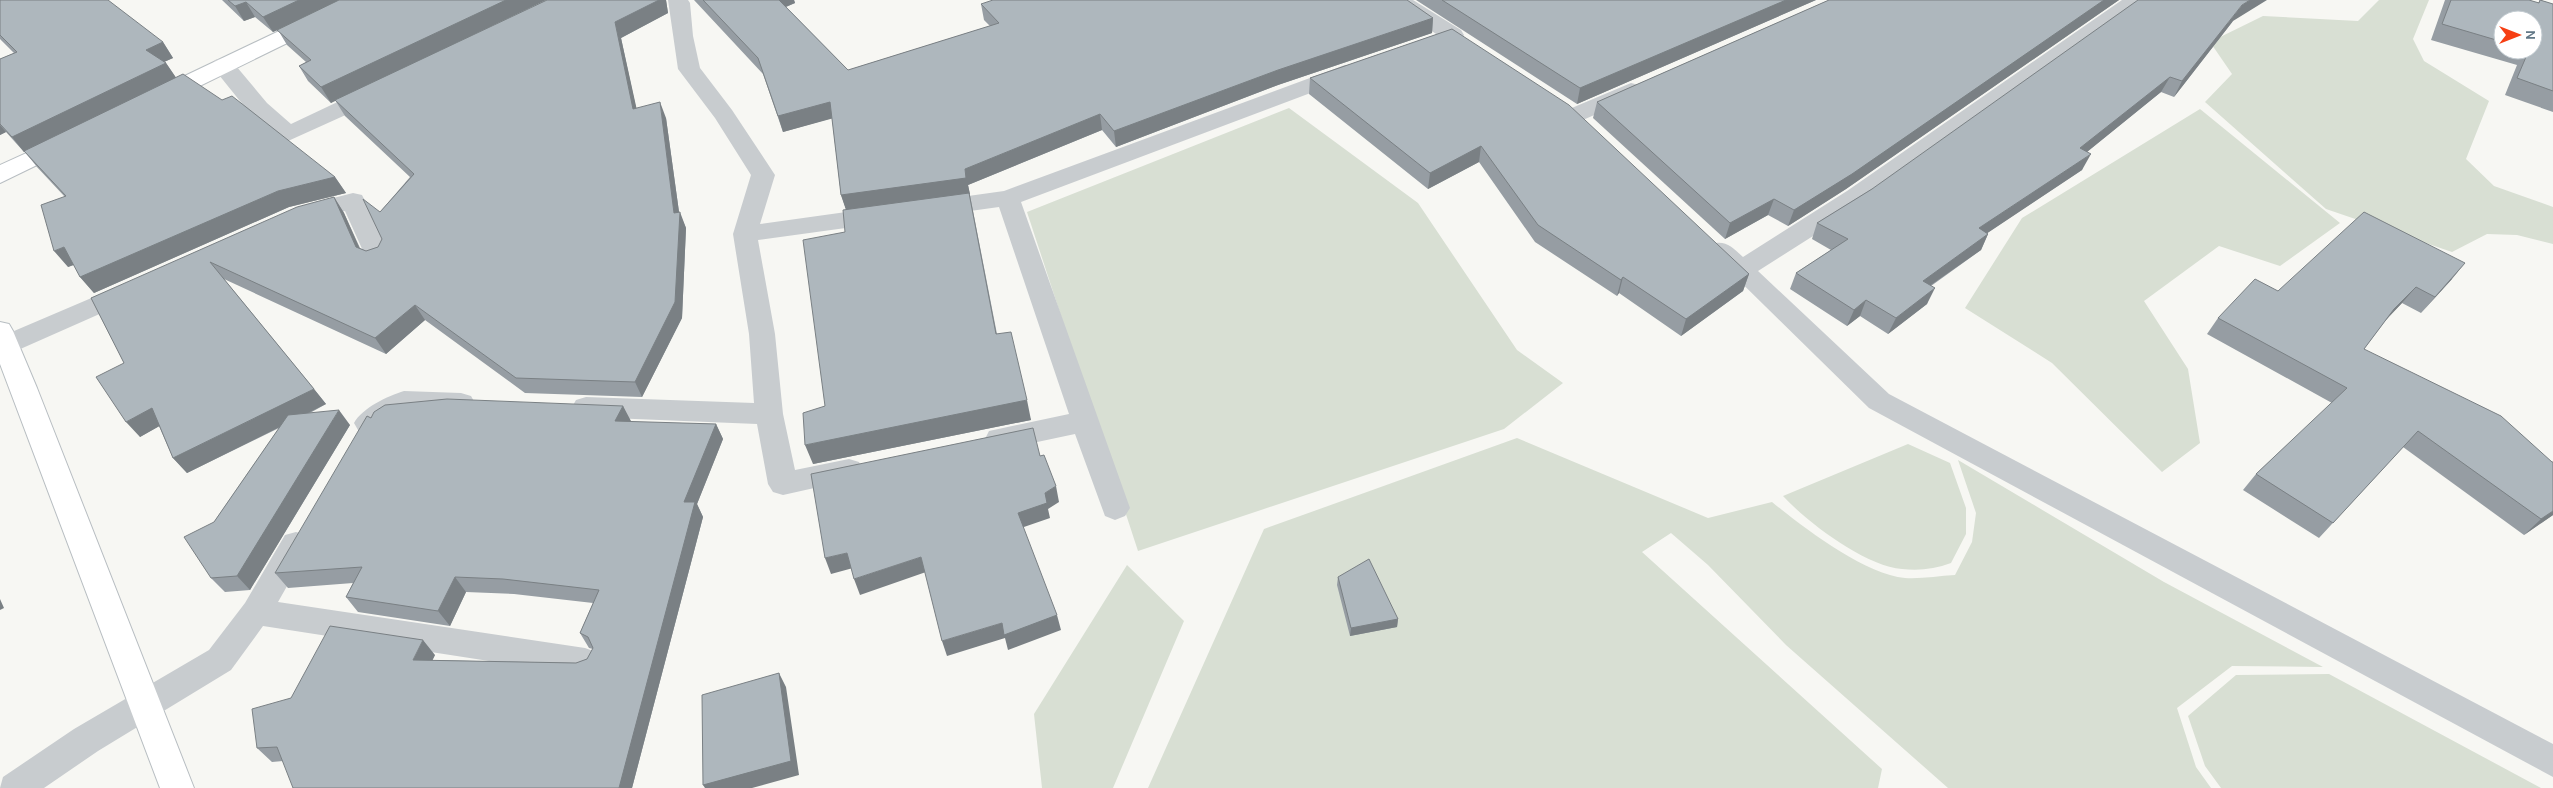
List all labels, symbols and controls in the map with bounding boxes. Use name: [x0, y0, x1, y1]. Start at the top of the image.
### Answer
north arrow: [2493, 10, 2543, 60]
text: N: [2522, 30, 2539, 40]

